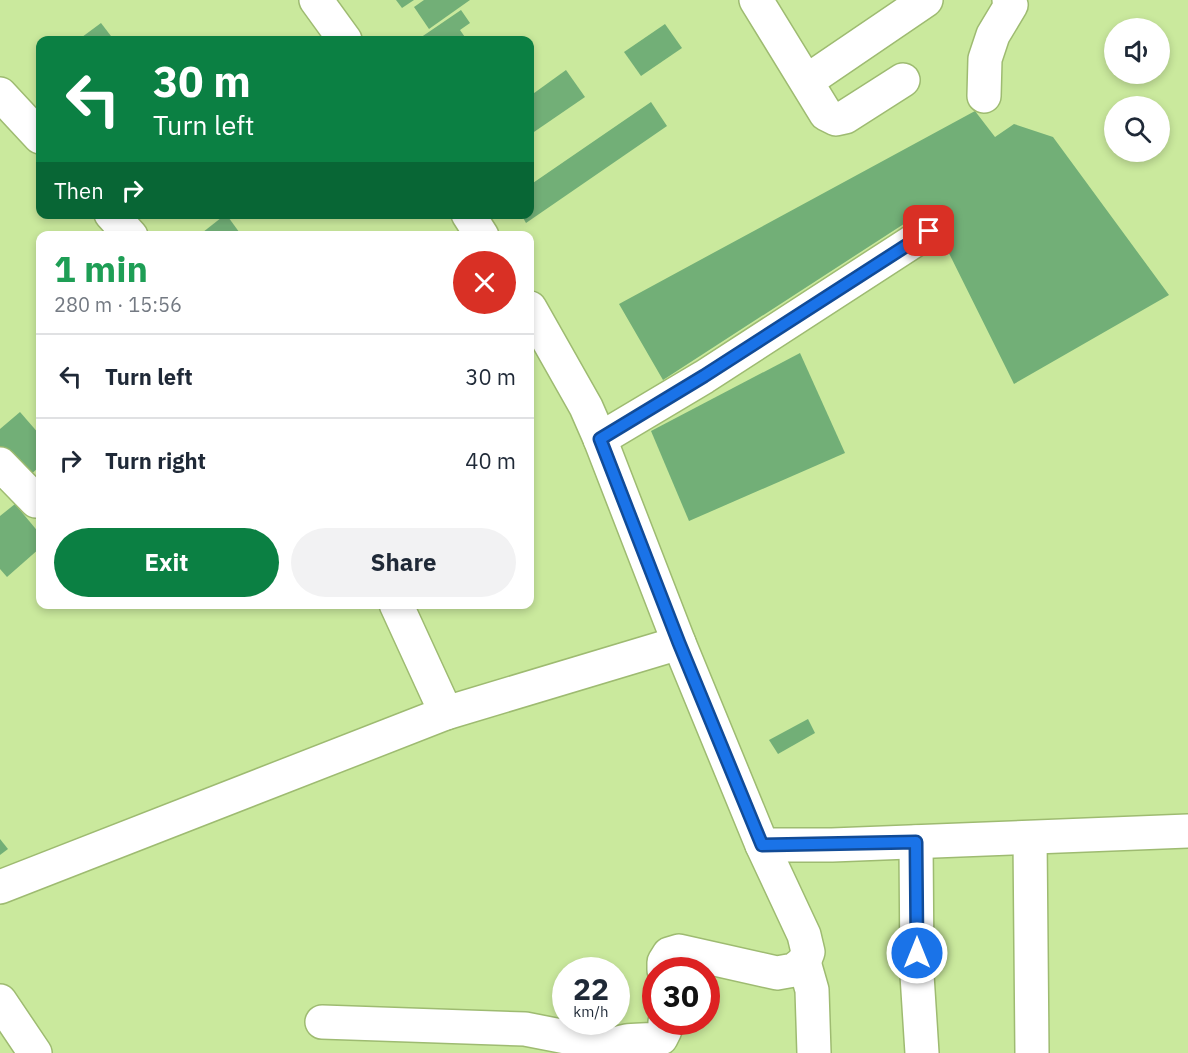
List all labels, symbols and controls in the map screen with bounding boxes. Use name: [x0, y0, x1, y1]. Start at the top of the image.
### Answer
map controls: [1104, 18, 1170, 162]
button: sound: [1104, 18, 1170, 84]
text: 30 m: [153, 54, 251, 109]
icon: left: [54, 60, 132, 138]
button: search: [1104, 96, 1170, 162]
text: Turn left: [153, 107, 254, 142]
icon: right: [116, 174, 149, 207]
text: Then: [54, 176, 104, 205]
pin: [903, 205, 954, 256]
icon: arrive: [912, 214, 945, 247]
text: 1 min: [54, 245, 148, 292]
button: close: [453, 251, 516, 314]
text: 280 m · 15:56: [54, 291, 182, 318]
icon: left: [54, 360, 87, 393]
text: Turn left: [105, 362, 193, 391]
text: 30 m: [465, 362, 516, 391]
icon: right: [54, 444, 87, 477]
text: Turn right: [105, 446, 206, 475]
text: 40 m: [465, 446, 516, 475]
button: Exit: [54, 528, 279, 597]
button: Share: [291, 528, 516, 597]
position arrow: [885, 921, 949, 985]
speed limit sign: 30: [642, 957, 720, 1035]
text: 22: [573, 969, 609, 1008]
text: km/h: [573, 1002, 609, 1021]

